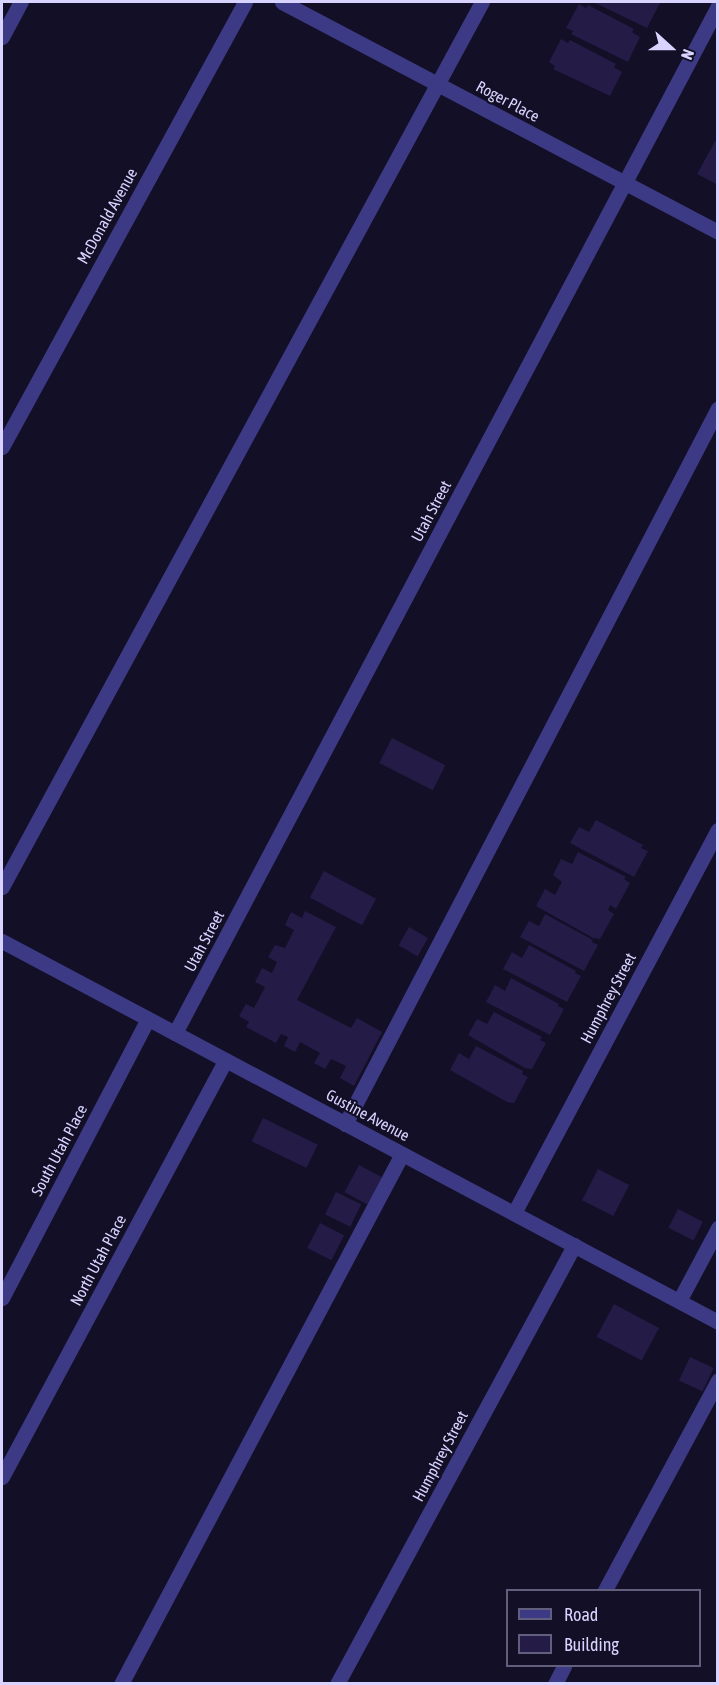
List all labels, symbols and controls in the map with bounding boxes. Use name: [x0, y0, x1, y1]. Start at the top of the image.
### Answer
north arrow: [641, 18, 701, 78]
text: N: [678, 47, 698, 62]
street label: Roger Place: [473, 76, 543, 126]
street label: McDonald Avenue: [73, 165, 141, 267]
street label: Utah Street: [407, 477, 455, 545]
street label: Utah Street: [180, 907, 228, 975]
street label: Humphrey Street: [576, 950, 640, 1046]
street label: Gustine Avenue: [323, 1085, 413, 1145]
street label: South Utah Place: [27, 1101, 91, 1199]
street label: North Utah Place: [66, 1211, 130, 1309]
street label: Humphrey Street: [408, 1408, 472, 1504]
legend: [506, 1589, 701, 1667]
text: Road: [564, 1604, 598, 1625]
text: Building: [564, 1634, 619, 1655]

